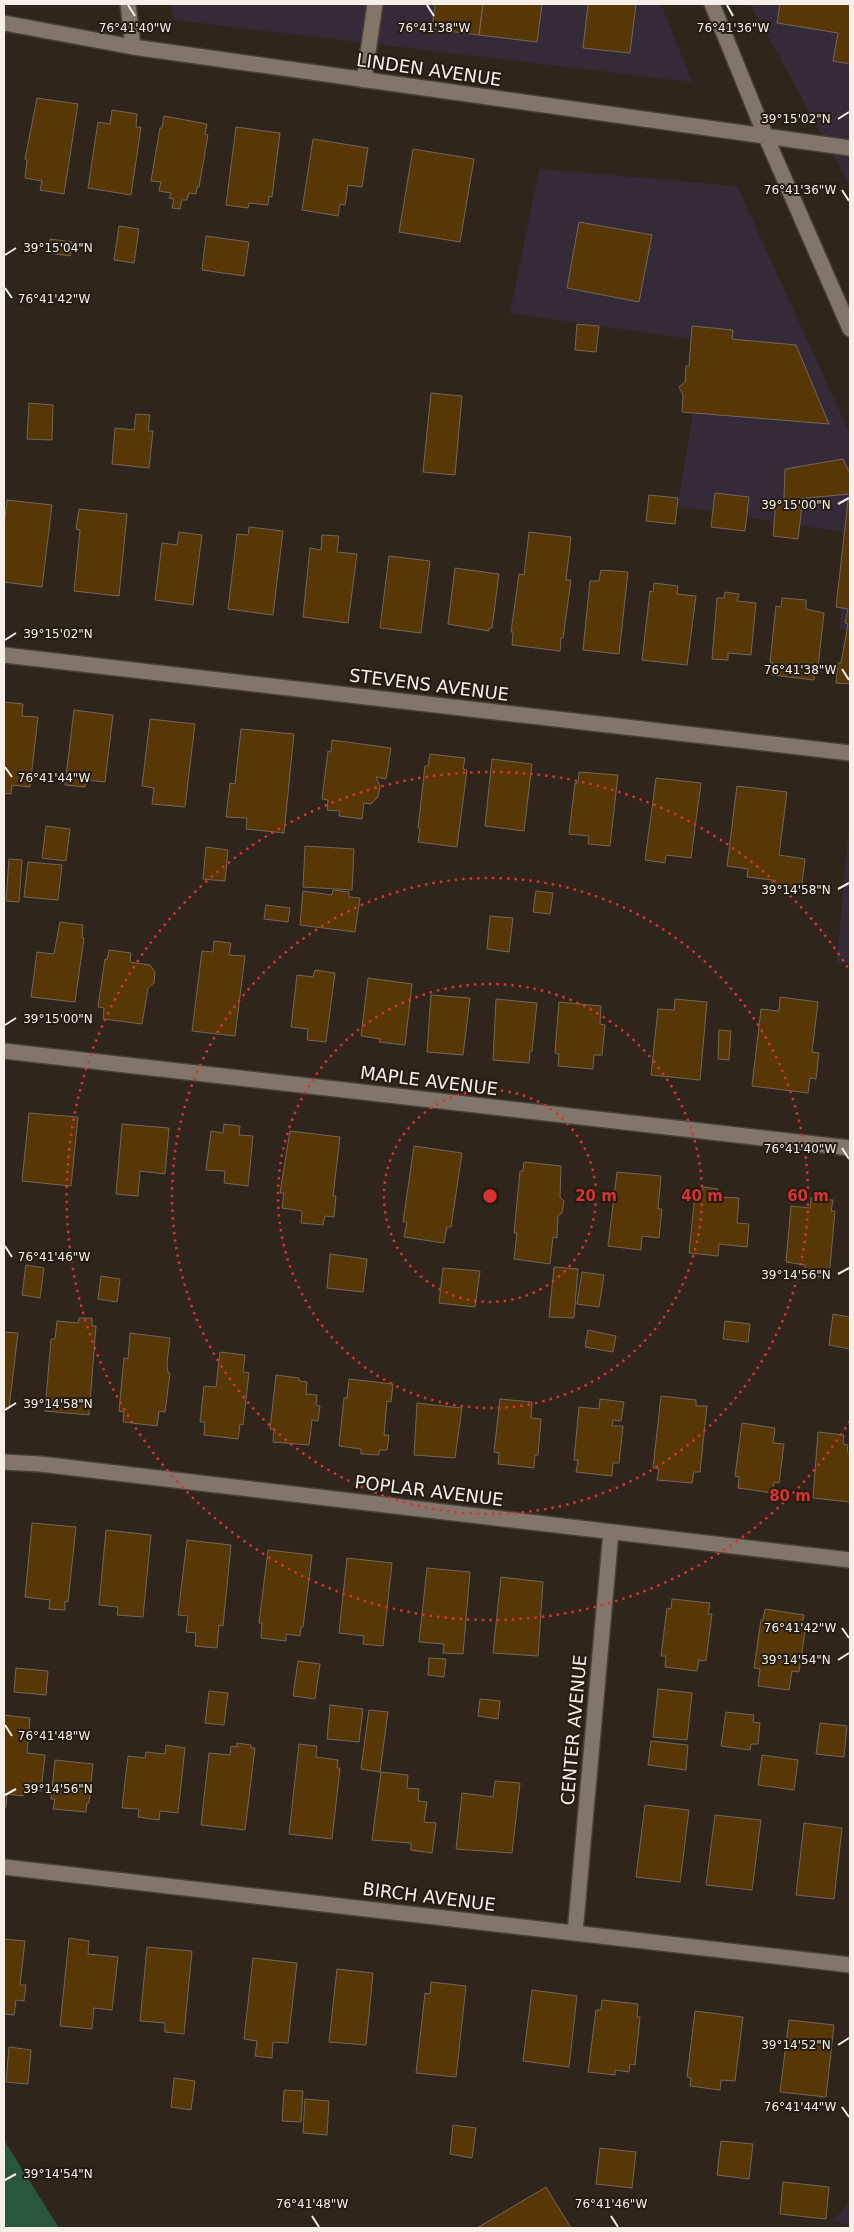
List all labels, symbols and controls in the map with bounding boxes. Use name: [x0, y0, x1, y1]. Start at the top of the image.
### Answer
text: 76°41'40"W: [99, 21, 171, 35]
text: 76°41'38"W: [398, 21, 470, 35]
text: 76°41'36"W: [697, 21, 769, 35]
street label: LINDEN AVENUE: [355, 49, 503, 90]
text: 39°15'02"N: [761, 112, 831, 126]
text: 76°41'36"W: [764, 183, 836, 197]
text: 39°15'04"N: [23, 241, 93, 255]
text: 76°41'42"W: [18, 292, 90, 306]
text: 39°15'00"N: [761, 498, 831, 512]
text: 39°15'02"N: [23, 627, 93, 641]
text: 76°41'38"W: [764, 663, 836, 677]
street label: STEVENS AVENUE: [348, 664, 510, 705]
text: 76°41'44"W: [18, 771, 90, 785]
text: 39°14'58"N: [761, 883, 831, 897]
text: 39°15'00"N: [23, 1012, 93, 1026]
street label: MAPLE AVENUE: [359, 1062, 499, 1099]
text: 76°41'40"W: [764, 1142, 836, 1156]
centre of rings: [481, 1187, 499, 1205]
text: 20 m: [575, 1187, 617, 1205]
text: 40 m: [681, 1187, 723, 1205]
text: 60 m: [787, 1187, 829, 1205]
text: 76°41'46"W: [18, 1250, 90, 1264]
text: 39°14'56"N: [761, 1268, 831, 1282]
text: 39°14'58"N: [23, 1397, 93, 1411]
street label: POPLAR AVENUE: [353, 1471, 505, 1510]
text: 80 m: [769, 1487, 811, 1505]
text: 76°41'42"W: [764, 1621, 836, 1635]
text: 39°14'54"N: [761, 1653, 831, 1667]
street label: CENTER AVENUE: [556, 1654, 591, 1806]
text: 76°41'48"W: [18, 1729, 90, 1743]
text: 39°14'56"N: [23, 1782, 93, 1796]
street label: BIRCH AVENUE: [361, 1878, 497, 1915]
text: 39°14'52"N: [761, 2038, 831, 2052]
text: 76°41'44"W: [764, 2100, 836, 2114]
text: 39°14'54"N: [23, 2167, 93, 2181]
text: 76°41'48"W: [276, 2197, 348, 2211]
text: 76°41'46"W: [575, 2197, 647, 2211]

